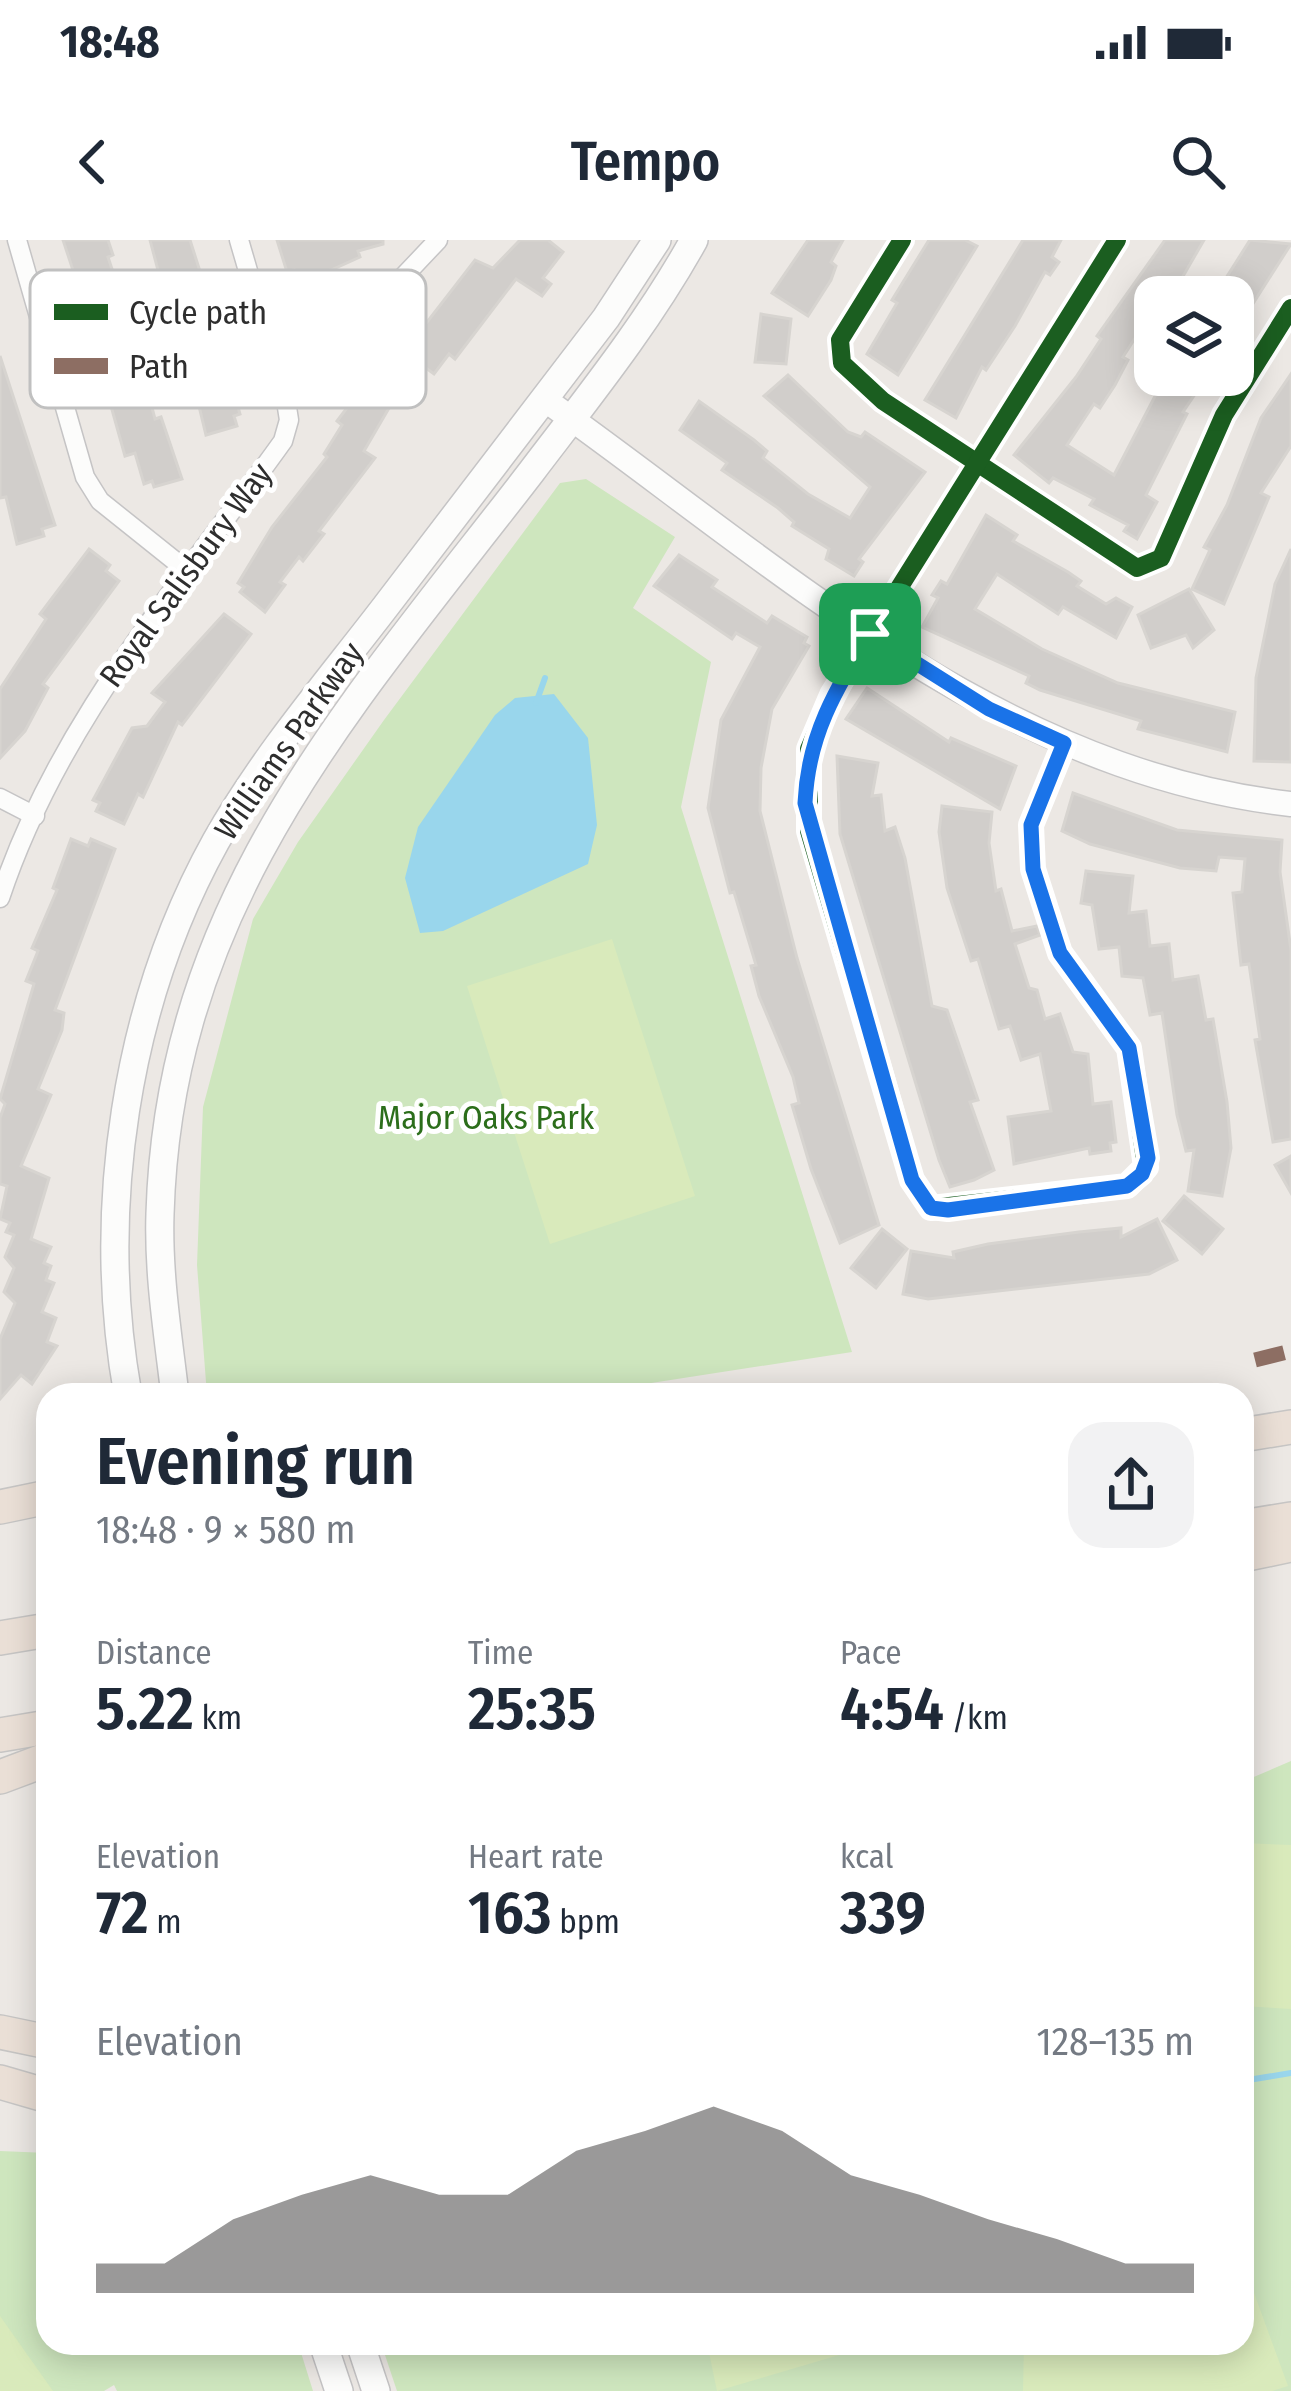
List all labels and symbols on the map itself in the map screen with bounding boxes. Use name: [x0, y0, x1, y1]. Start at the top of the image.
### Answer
legend: [30, 270, 426, 408]
text: Cycle path: [129, 293, 267, 333]
text: Path: [129, 347, 189, 387]
street label: Royal Salisbury Way: [91, 455, 281, 695]
pin: [819, 583, 921, 685]
street label: Williams Parkway: [206, 634, 372, 848]
park label: Major Oaks Park: [378, 1098, 595, 1138]

